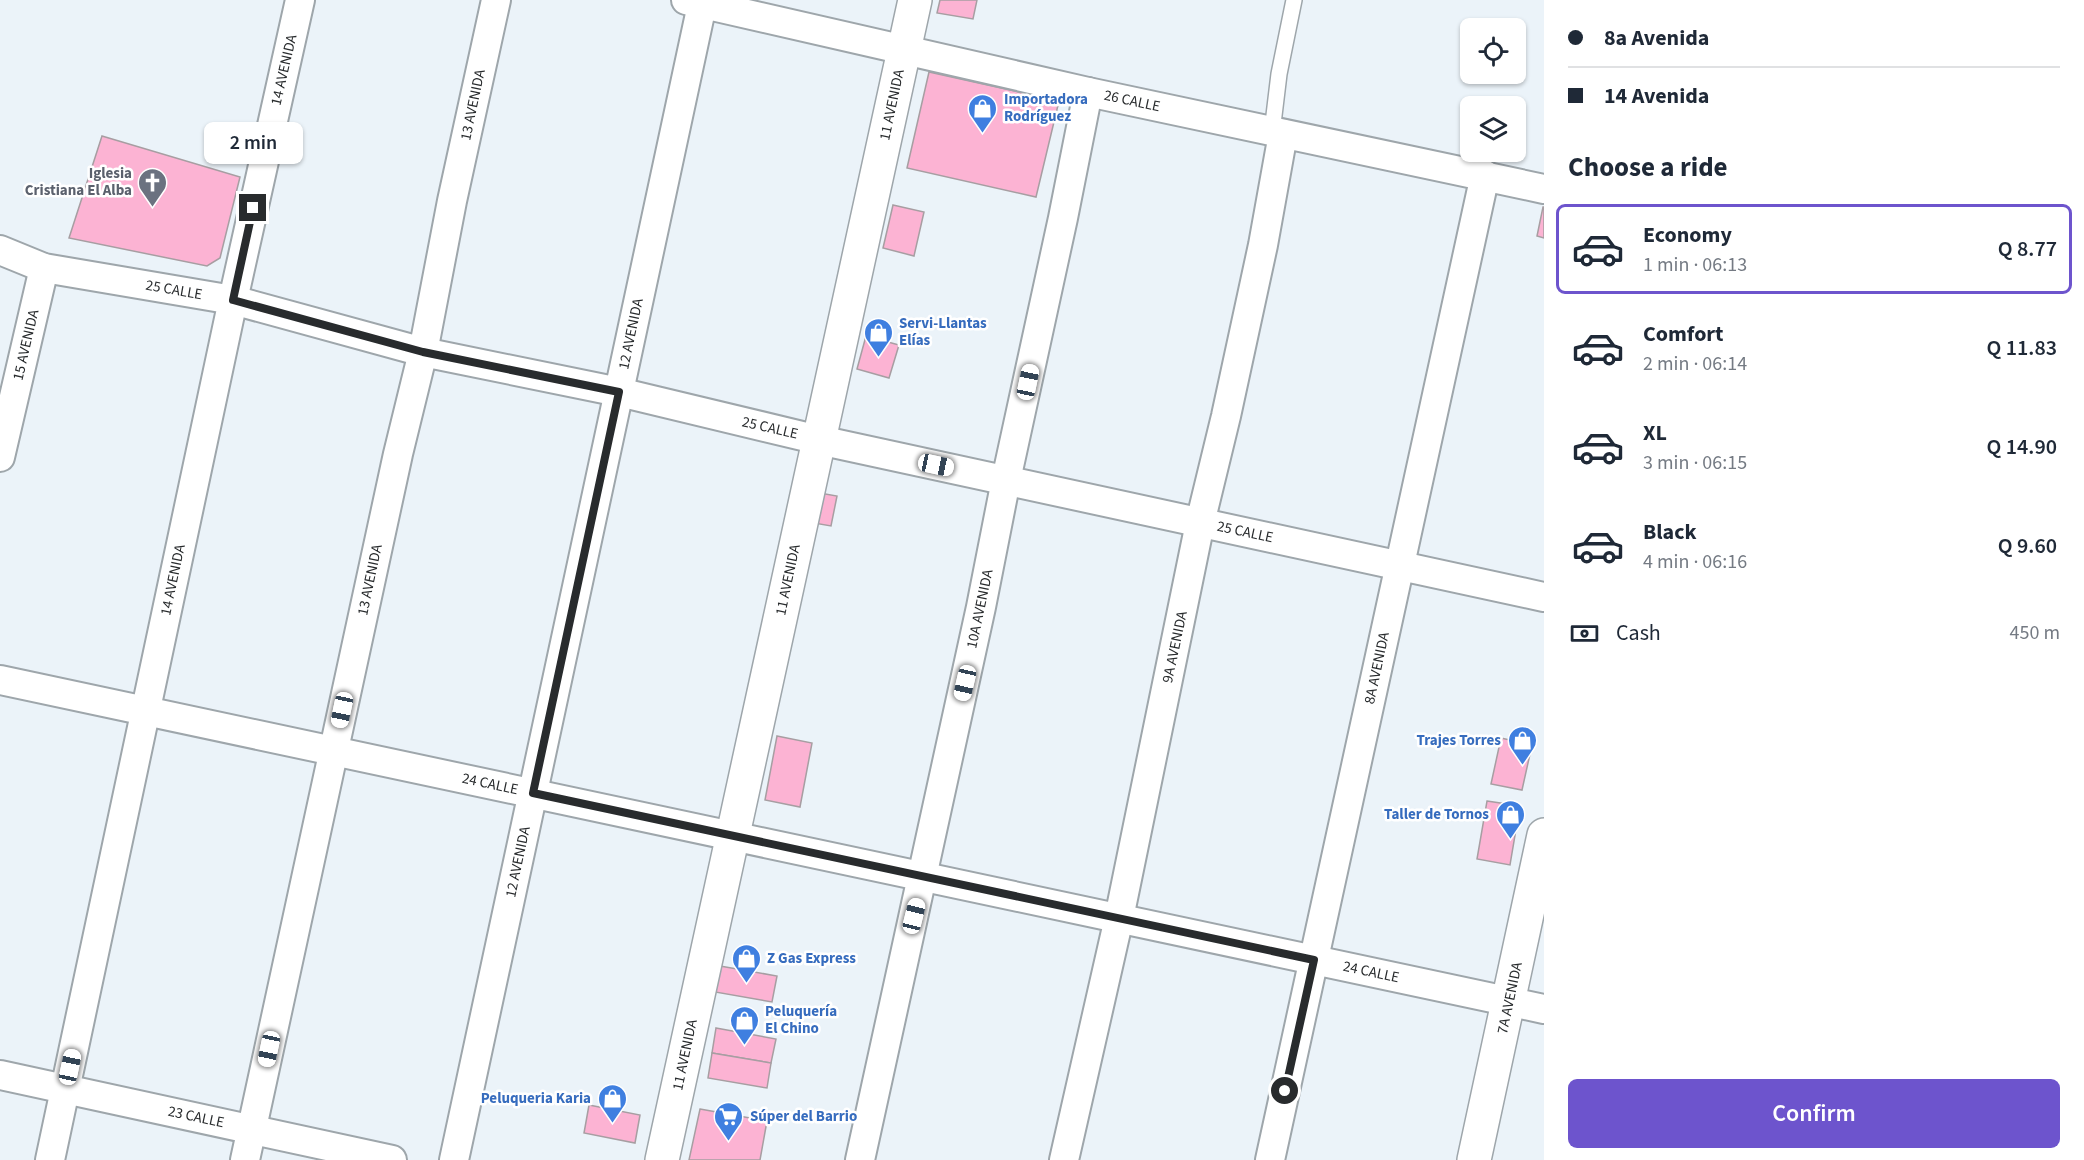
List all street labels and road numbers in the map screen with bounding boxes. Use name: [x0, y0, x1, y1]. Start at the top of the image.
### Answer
street label: 14 AVENIDA: [266, 32, 303, 108]
street label: 13 AVENIDA: [455, 67, 491, 143]
street label: 11 AVENIDA: [874, 67, 910, 143]
street label: 26 CALLE: [1102, 85, 1162, 117]
street label: 25 CALLE: [144, 275, 204, 305]
street label: 12 AVENIDA: [613, 296, 649, 372]
street label: 15 AVENIDA: [8, 307, 45, 383]
street label: 25 CALLE: [740, 411, 800, 445]
street label: 25 CALLE: [1215, 516, 1275, 548]
street label: 14 AVENIDA: [155, 542, 191, 618]
street label: 13 AVENIDA: [352, 542, 388, 618]
street label: 11 AVENIDA: [770, 542, 806, 618]
street label: 10A AVENIDA: [961, 567, 999, 651]
street label: 9A AVENIDA: [1157, 608, 1193, 685]
street label: 8A AVENIDA: [1359, 629, 1395, 706]
street label: 24 CALLE: [460, 768, 520, 800]
street label: 12 AVENIDA: [500, 824, 536, 900]
street label: 24 CALLE: [1341, 956, 1401, 988]
street label: 7A AVENIDA: [1492, 959, 1528, 1036]
street label: 11 AVENIDA: [667, 1017, 703, 1093]
street label: 23 CALLE: [166, 1101, 226, 1133]

